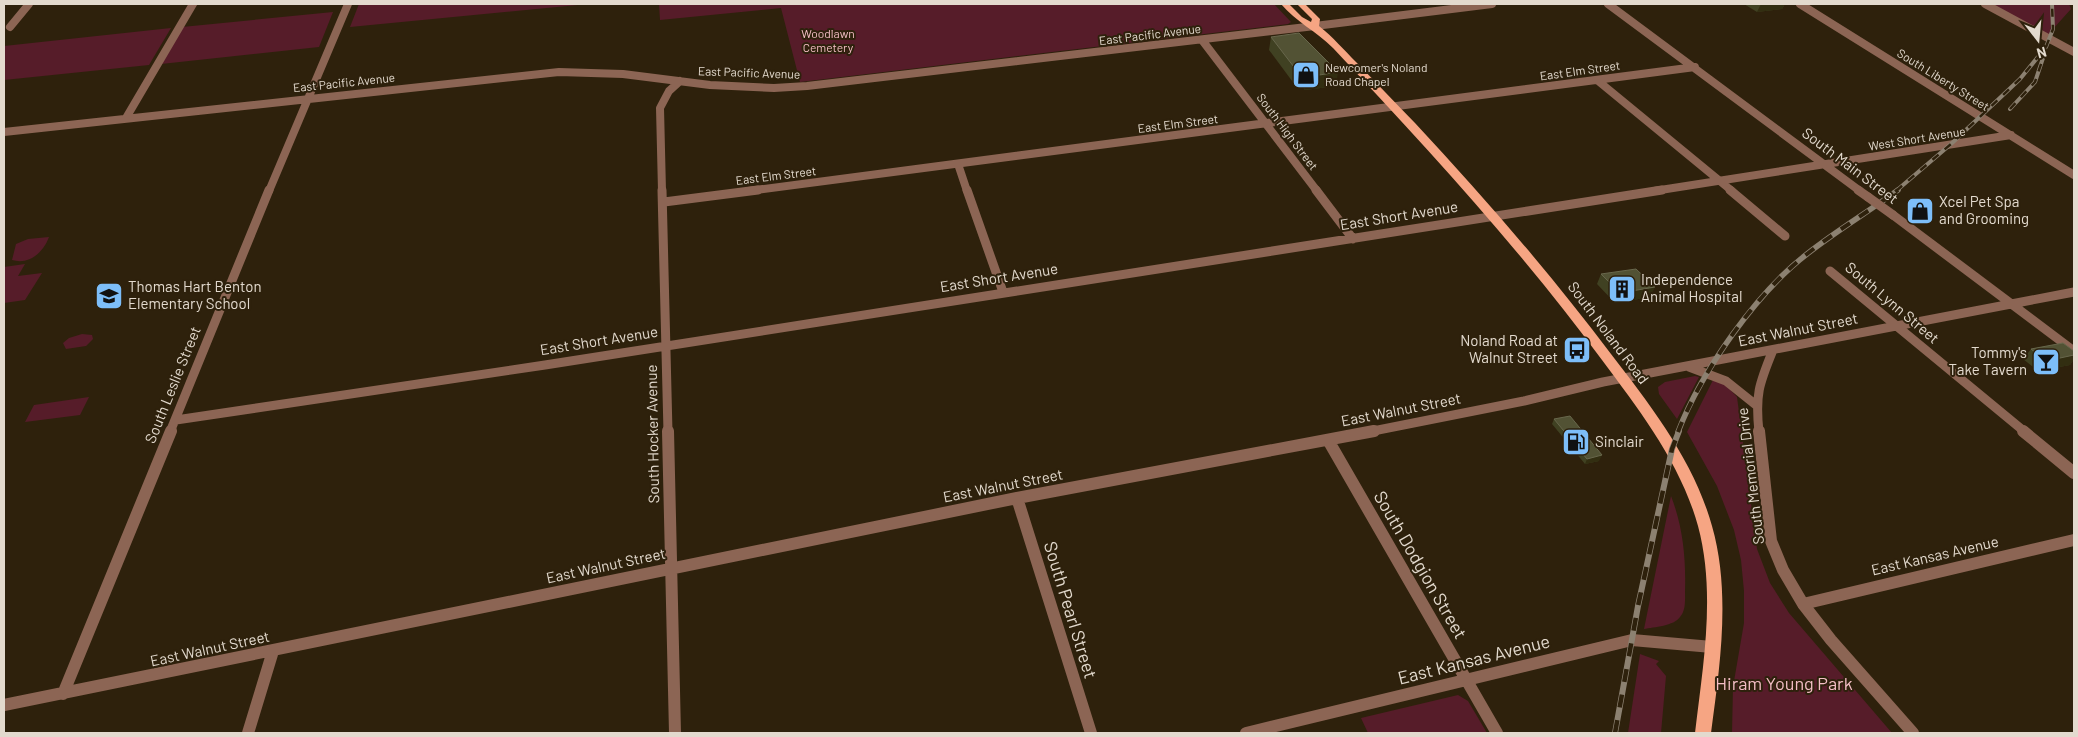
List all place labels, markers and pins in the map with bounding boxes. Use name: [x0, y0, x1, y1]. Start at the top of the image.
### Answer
shop icon: Newcomer's Noland Road Chapel: [1291, 60, 1321, 90]
place label: Newcomer's Noland Road Chapel: [1325, 60, 1427, 88]
place label: Xcel Pet Spa and Grooming: [1939, 192, 2029, 227]
shop icon: Xcel Pet Spa and Grooming: [1905, 196, 1935, 226]
place label: Independence Animal Hospital: [1641, 270, 1742, 305]
building icon: Independence Animal Hospital: [1607, 274, 1637, 304]
place label: Thomas Hart Benton Elementary School: [128, 277, 262, 312]
school or university icon: Thomas Hart Benton Elementary School: [94, 281, 124, 311]
place label: Noland Road at Walnut Street: [1460, 331, 1558, 366]
bus stop icon: Noland Road at Walnut Street: [1562, 335, 1592, 365]
place label: Tommy's Take Tavern: [1949, 343, 2027, 378]
bar icon: Tommy's Take Tavern: [2031, 347, 2061, 377]
fuel station icon: Sinclair: [1561, 427, 1591, 457]
place label: Sinclair: [1595, 432, 1644, 450]

